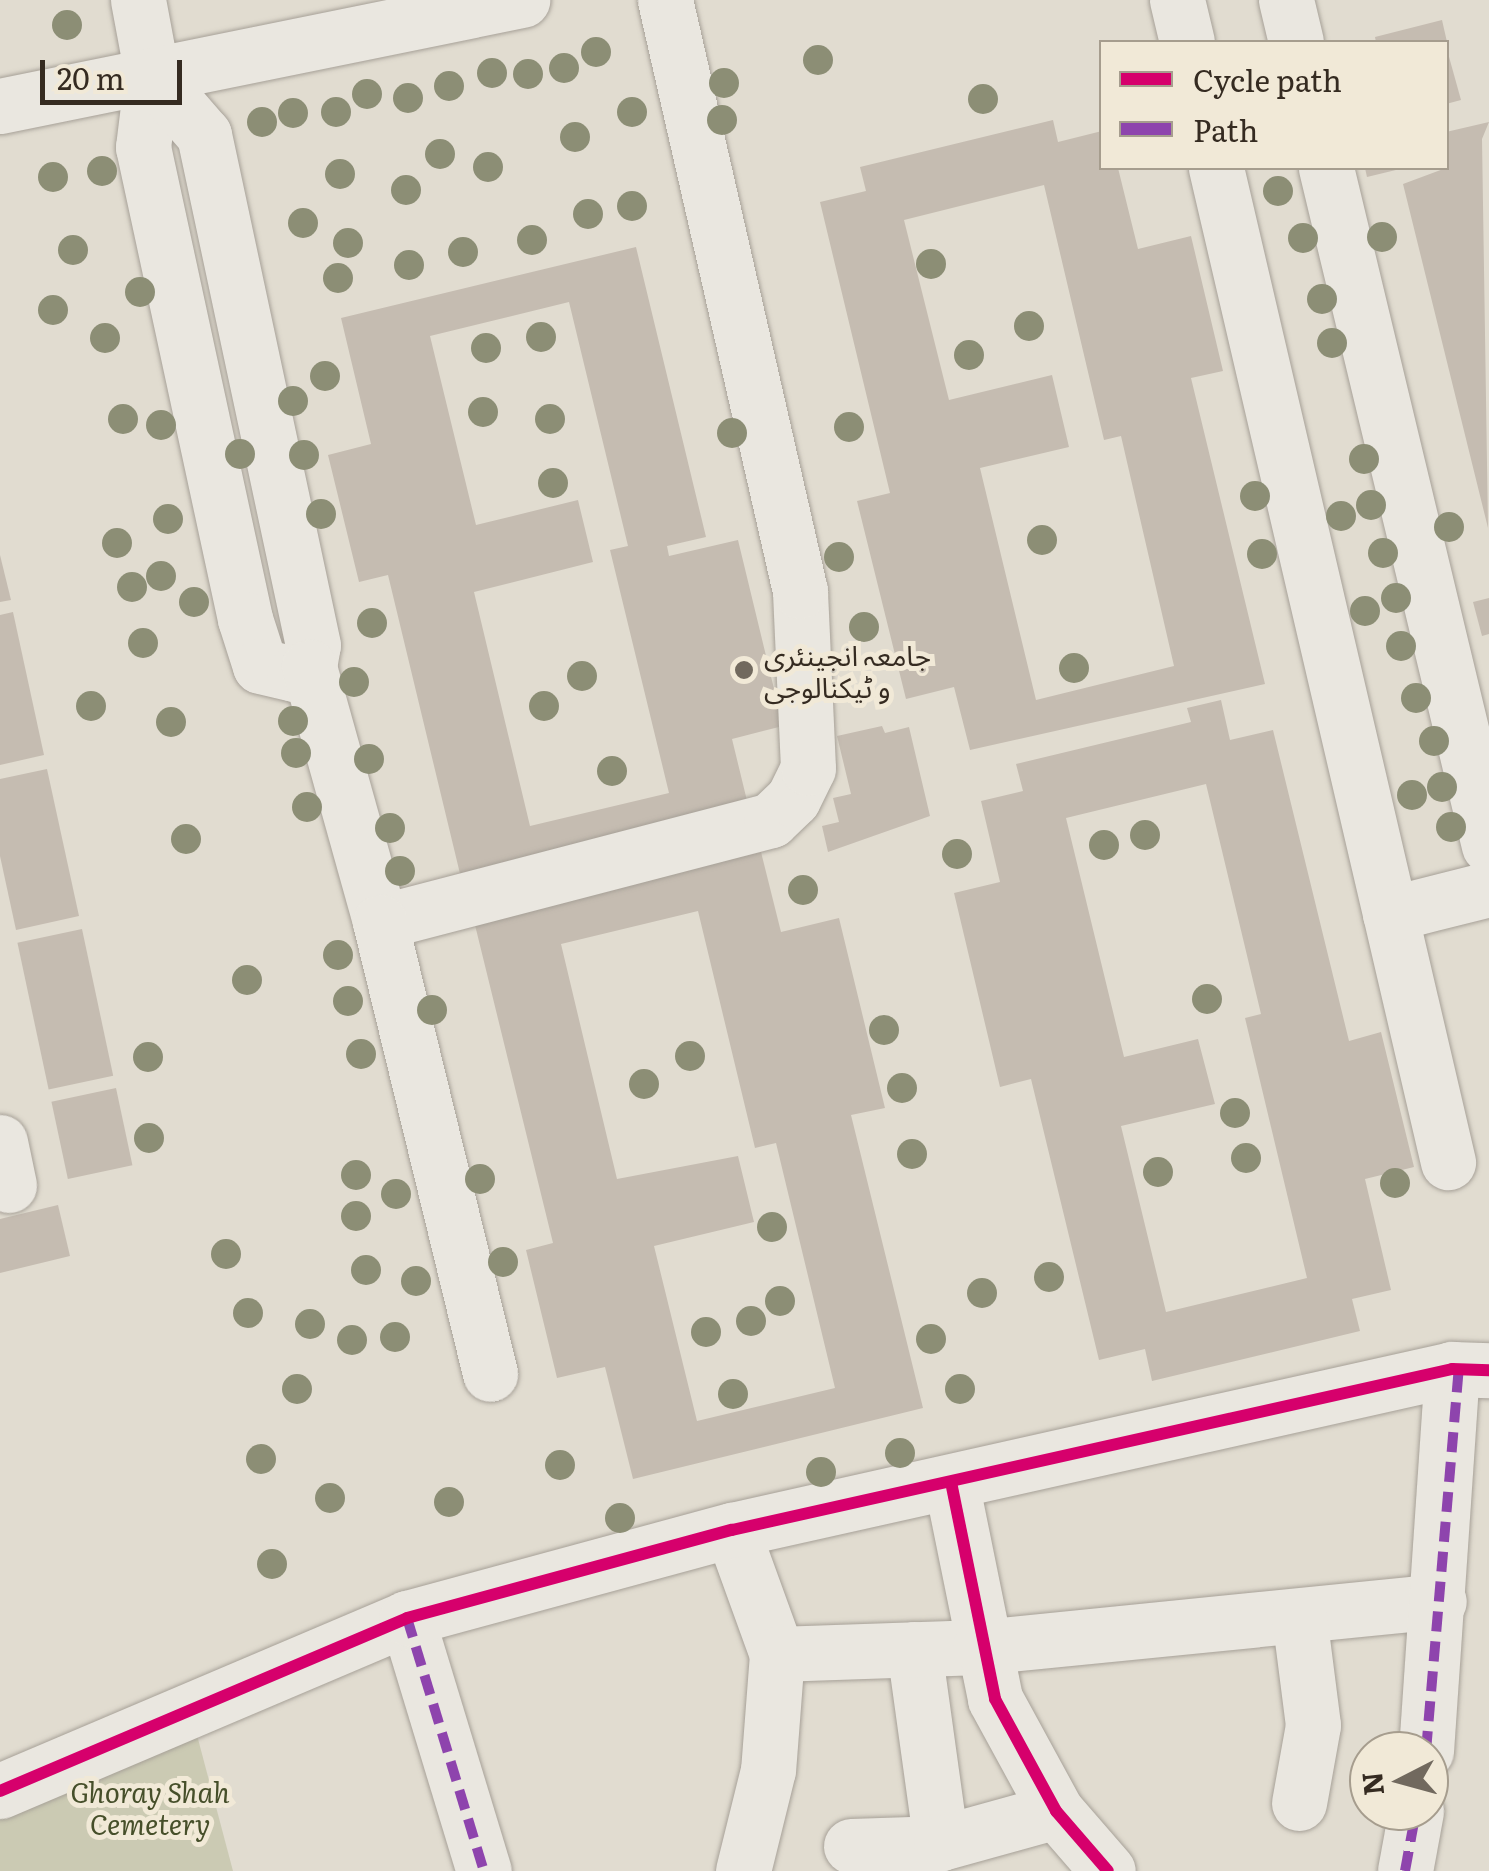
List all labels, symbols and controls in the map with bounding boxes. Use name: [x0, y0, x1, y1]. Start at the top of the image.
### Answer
scale bar: [45, 40, 188, 102]
legend: [1099, 40, 1449, 170]
text: 20 m: [57, 55, 125, 99]
text: Cycle path: [1193, 57, 1342, 101]
text: Path: [1193, 107, 1258, 151]
place label: جامعہ انجینئری و ٹیکنالوجی: [764, 637, 931, 703]
marker: جامعہ انجینئری و ٹیکنالوجی: [733, 659, 755, 681]
north arrow: [1349, 1731, 1449, 1831]
text: N: [1349, 1770, 1393, 1798]
park label: Ghoray Shah Cemetery: [70, 1774, 230, 1840]

